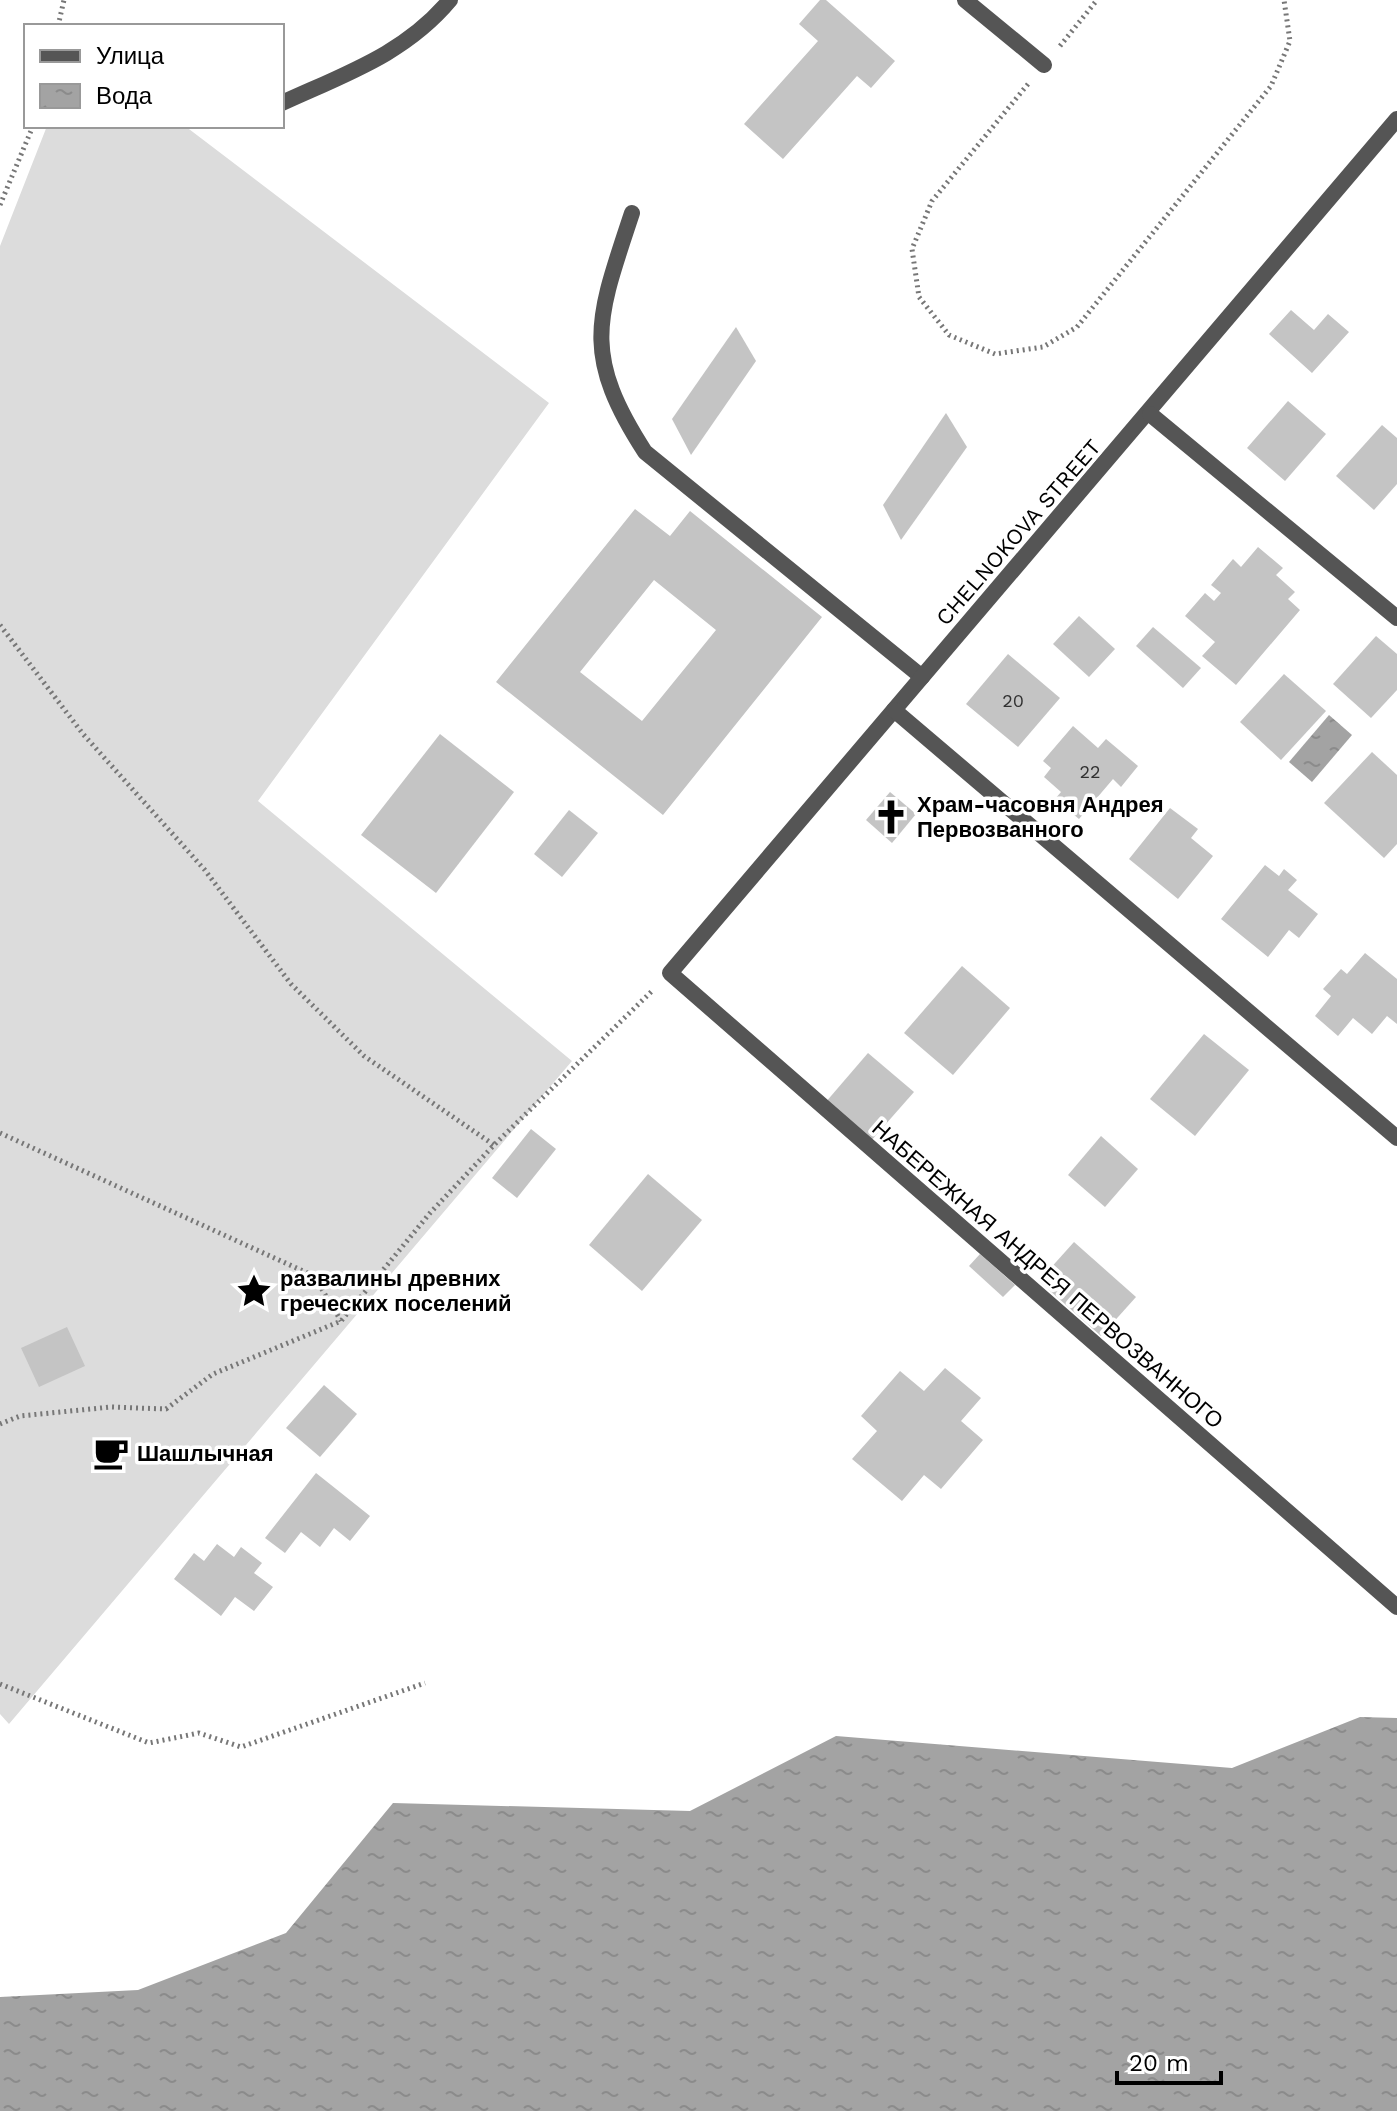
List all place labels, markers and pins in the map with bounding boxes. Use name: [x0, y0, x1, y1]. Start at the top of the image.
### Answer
place label: Храм-часовня Андрея Первозванного: [917, 792, 1164, 842]
church icon: Храм-часовня Андрея Первозванного: [872, 798, 910, 836]
place label: развалины древних греческих поселений: [280, 1266, 511, 1316]
place icon: развалины древних греческих поселений: [235, 1272, 273, 1310]
cafe icon: Шашлычная: [92, 1434, 130, 1472]
place label: Шашлычная: [137, 1441, 274, 1466]

